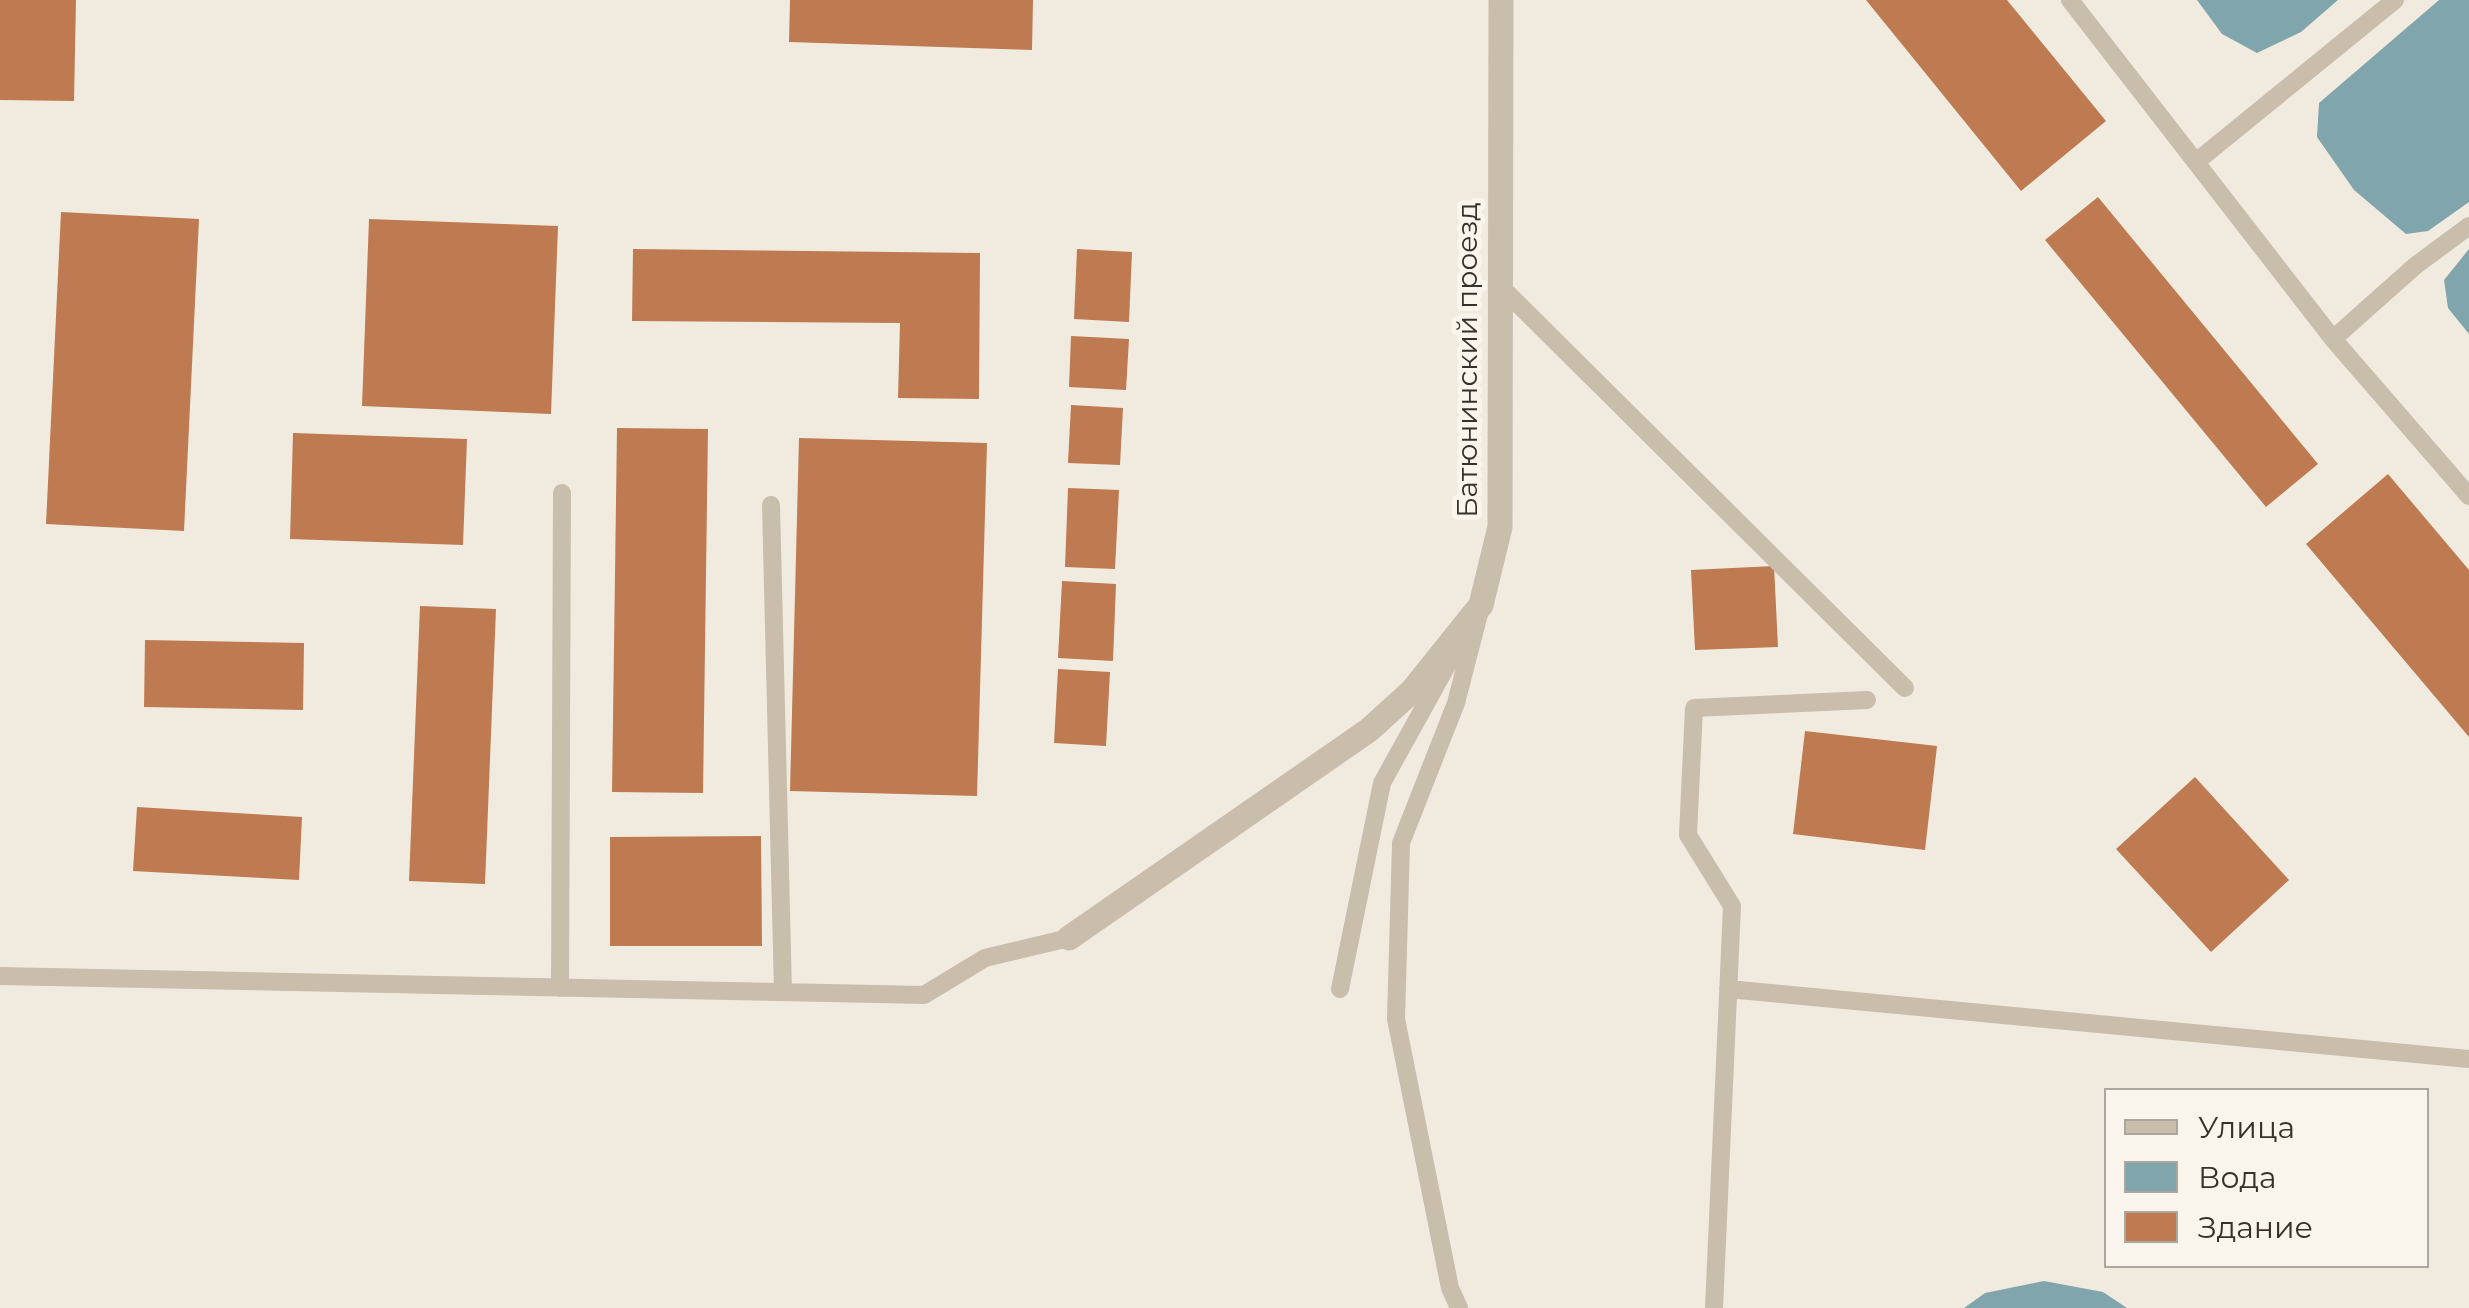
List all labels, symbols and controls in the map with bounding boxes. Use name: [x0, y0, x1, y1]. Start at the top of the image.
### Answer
street label: Батюнинский проезд: [1452, 202, 1486, 518]
legend: [2104, 1088, 2429, 1268]
text: Улица: [2198, 1109, 2295, 1146]
text: Вода: [2198, 1159, 2277, 1196]
text: Здание: [2198, 1209, 2313, 1246]

